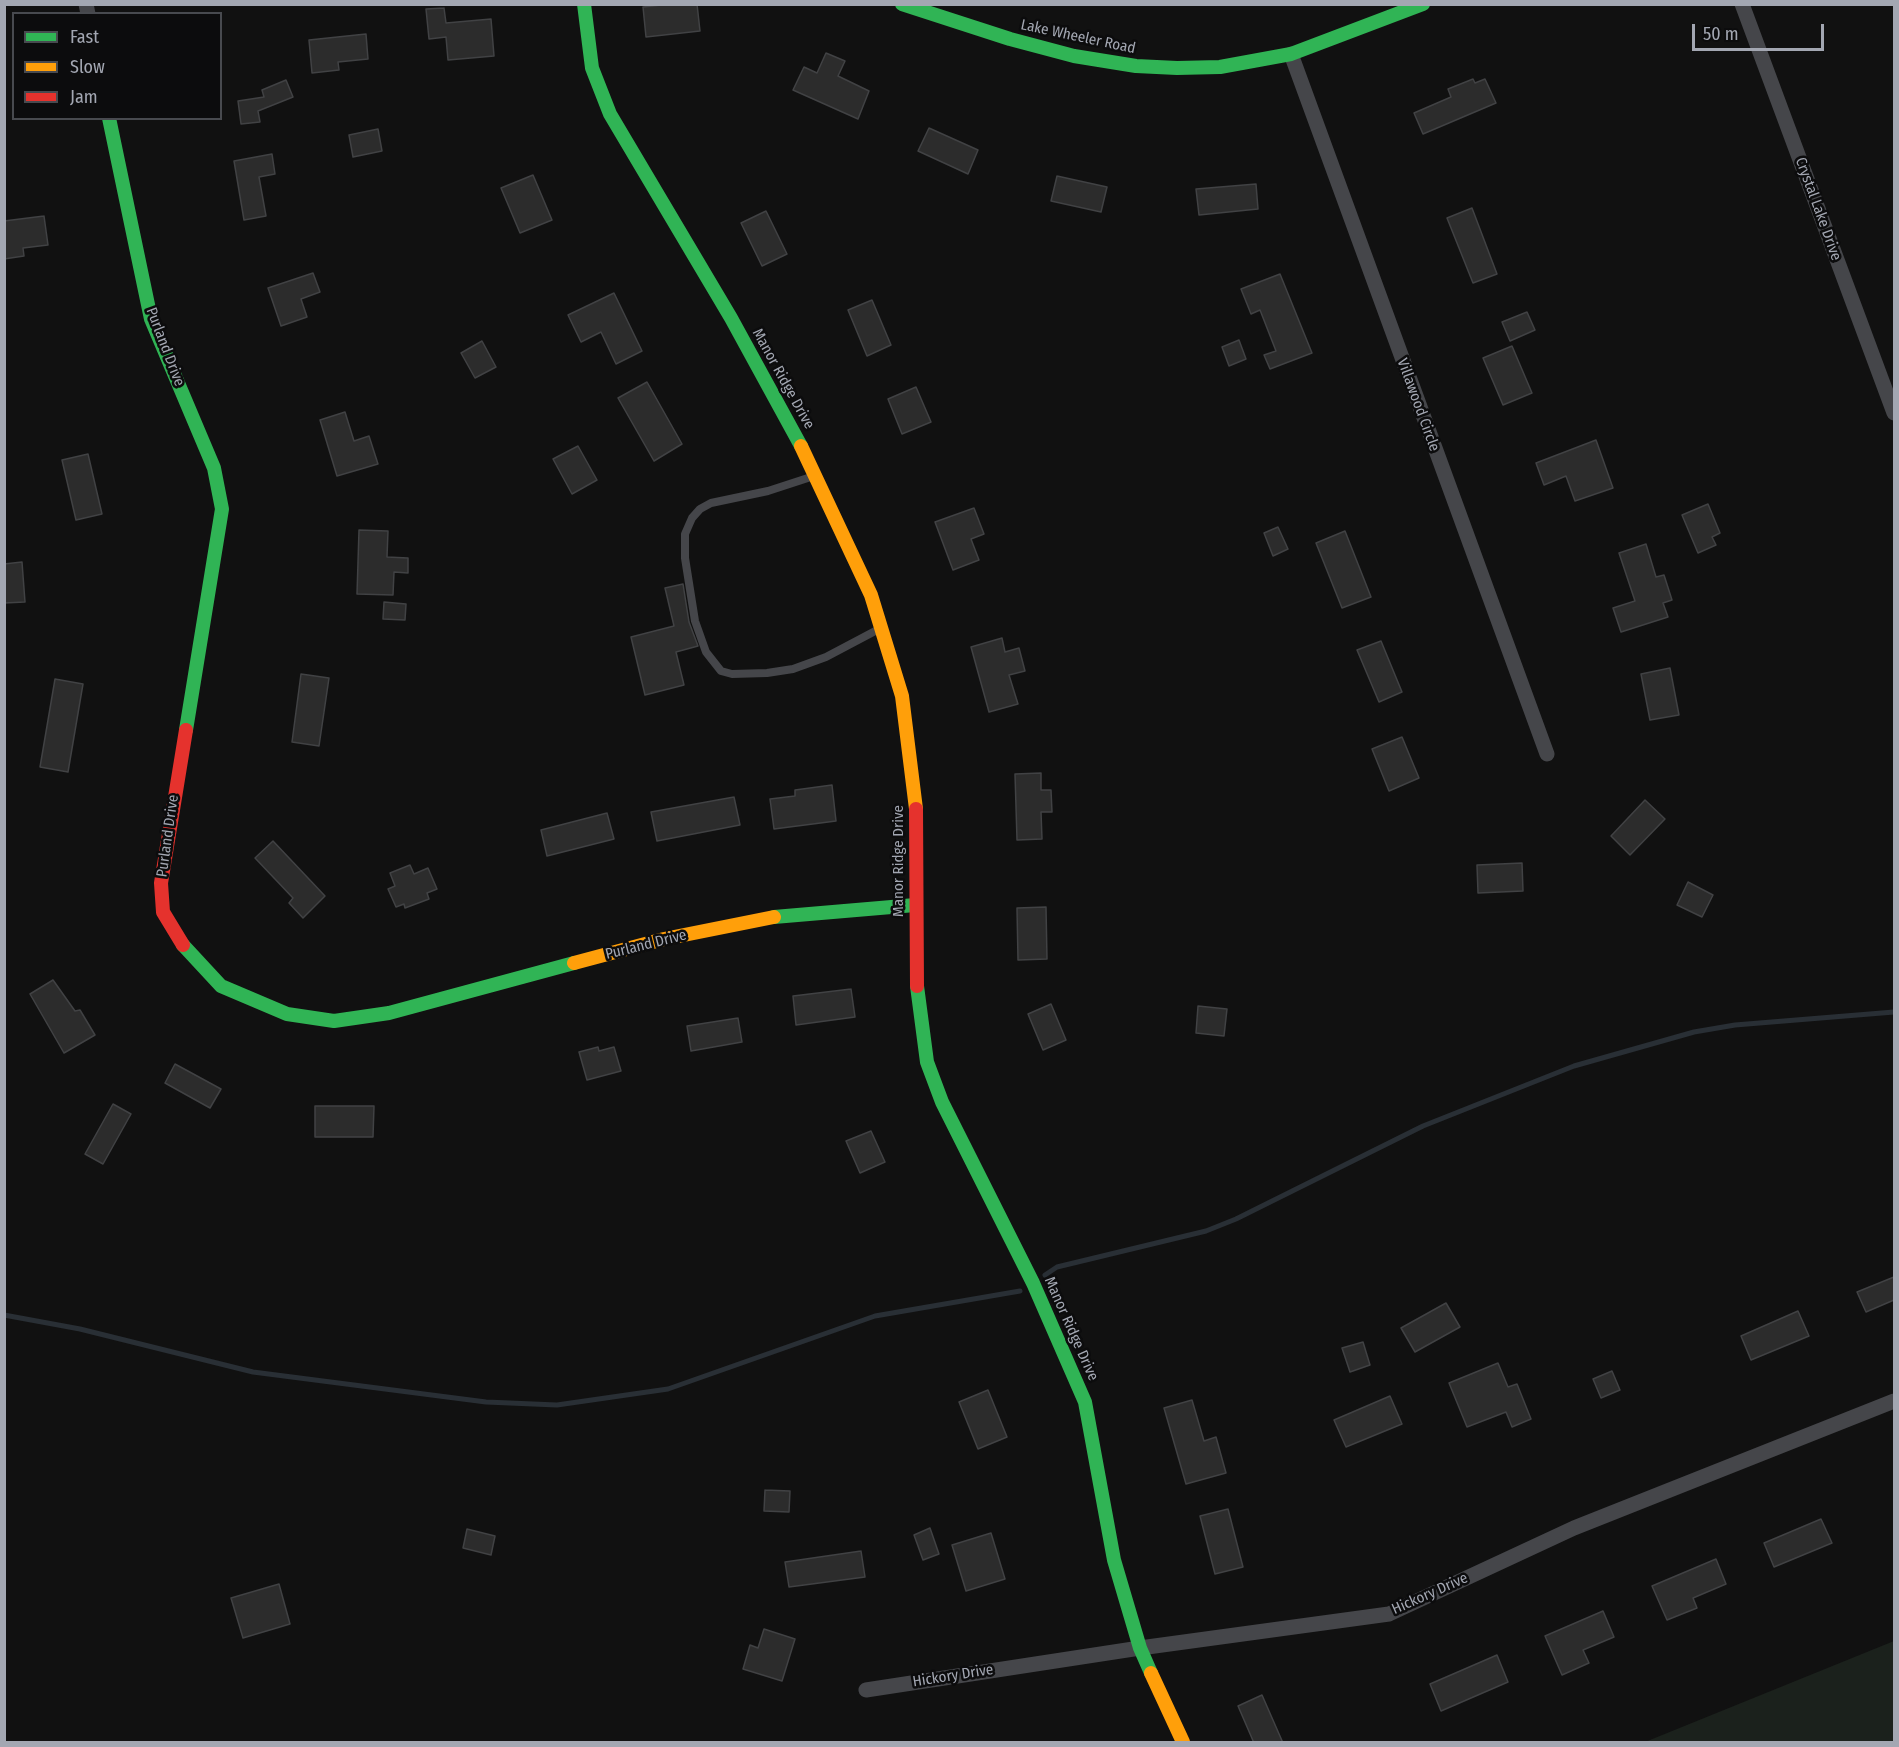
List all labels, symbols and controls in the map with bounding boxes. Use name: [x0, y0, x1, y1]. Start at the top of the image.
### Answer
legend: [12, 12, 222, 120]
scale bar: [1695, 12, 1827, 50]
street label: Lake Wheeler Road: [1019, 16, 1137, 58]
text: 50 m: [1703, 23, 1739, 45]
text: Fast: [70, 26, 99, 48]
text: Slow: [70, 56, 105, 78]
text: Jam: [70, 86, 98, 108]
street label: Crystal Lake Drive: [1791, 155, 1845, 263]
street label: Purland Drive: [142, 305, 188, 389]
street label: Manor Ridge Drive: [748, 326, 818, 432]
street label: Villawood Circle: [1393, 356, 1443, 454]
street label: Purland Drive: [153, 794, 183, 878]
street label: Manor Ridge Drive: [890, 805, 908, 917]
street label: Purland Drive: [604, 926, 688, 964]
street label: Manor Ridge Drive: [1040, 1274, 1102, 1384]
street label: Hickory Drive: [1389, 1569, 1471, 1619]
street label: Hickory Drive: [911, 1661, 995, 1691]

